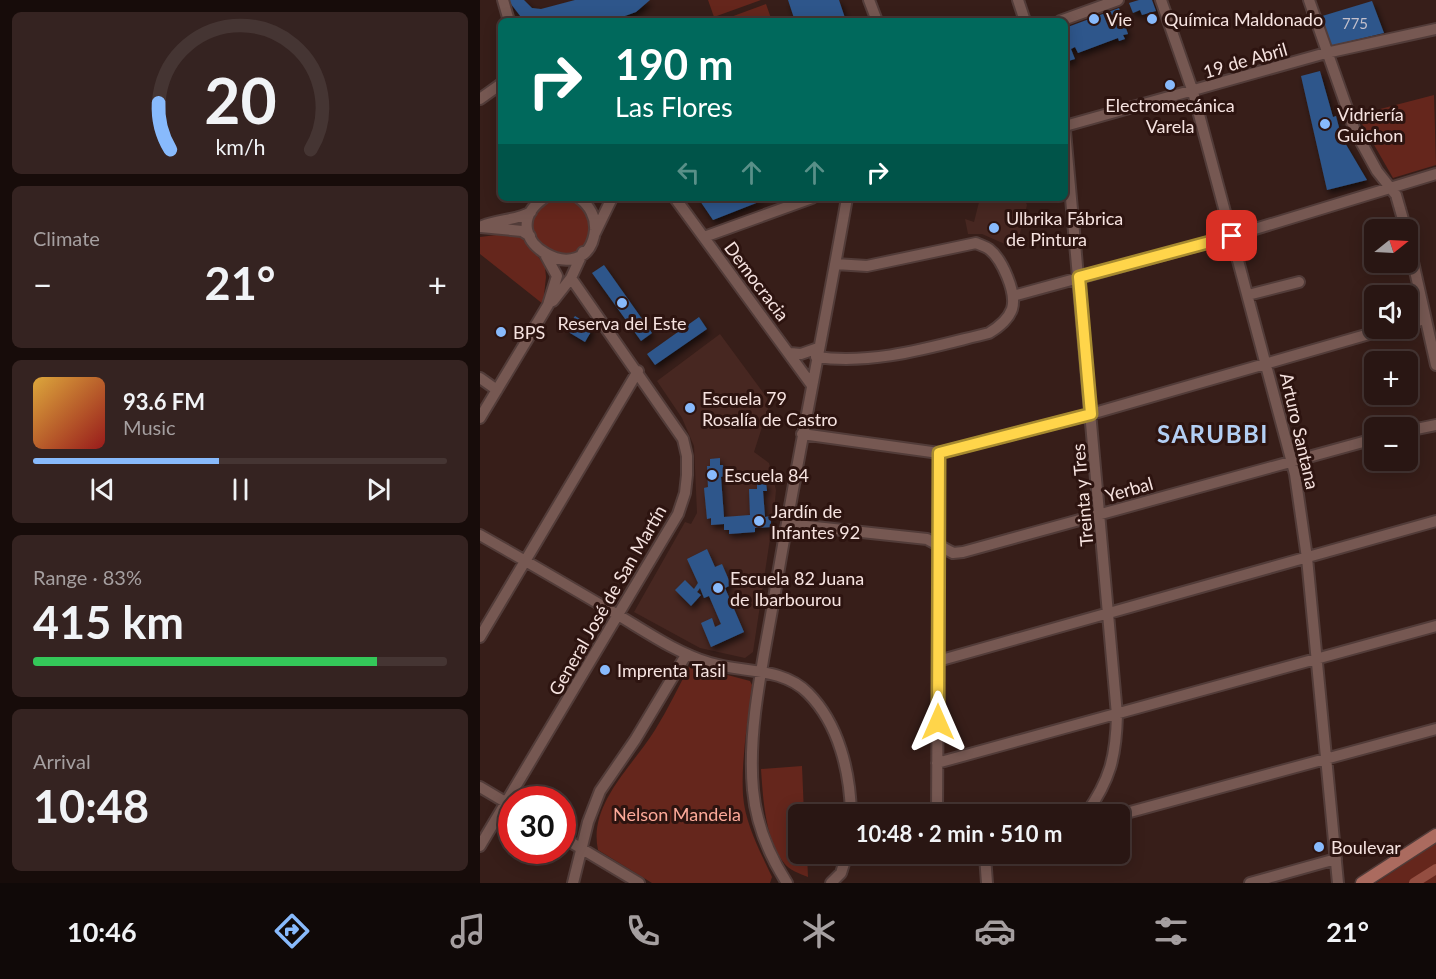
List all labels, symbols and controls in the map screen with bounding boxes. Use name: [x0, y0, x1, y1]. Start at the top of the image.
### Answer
place label: Vie: [1106, 8, 1132, 30]
place label: Química Maldonado: [1164, 8, 1323, 30]
marker: Vie: [1087, 12, 1101, 26]
marker: Química Maldonado: [1145, 12, 1159, 26]
house number: 775: [1342, 14, 1368, 32]
street label: 19 de Abril: [1200, 38, 1290, 82]
text: 190 m: [615, 39, 733, 89]
icon: right: [516, 42, 594, 120]
text: 20: [204, 62, 276, 137]
marker: Electromecánica Varela: [1163, 78, 1177, 92]
text: Las Flores: [615, 90, 733, 123]
place label: Electromecánica Varela: [1105, 94, 1235, 137]
place label: Vidriería Guichon: [1337, 103, 1404, 146]
marker: Vidriería Guichon: [1318, 117, 1332, 131]
text: km/h: [215, 134, 265, 160]
icon: left: [672, 156, 705, 189]
icon: ahead: [735, 156, 768, 189]
icon: ahead: [798, 156, 831, 189]
icon: right: [861, 156, 894, 189]
place label: Ulbrika Fábrica de Pintura: [1006, 207, 1123, 250]
pin: [1206, 210, 1257, 261]
icon: arrive: [1215, 219, 1248, 252]
north arrow: [1364, 219, 1418, 273]
map controls: [1364, 219, 1418, 471]
marker: Ulbrika Fábrica de Pintura: [987, 221, 1001, 235]
text: Climate: [33, 226, 100, 250]
street label: Democracia: [720, 237, 794, 325]
text: 21°: [205, 256, 275, 310]
text: −: [33, 264, 52, 304]
text: +: [428, 264, 447, 304]
button: sound: [1364, 285, 1418, 339]
marker: Reserva del Este: [615, 296, 629, 310]
place label: Reserva del Este: [557, 312, 687, 334]
place label: BPS: [513, 321, 545, 343]
marker: BPS: [494, 325, 508, 339]
button: +: [1364, 351, 1418, 405]
street label: Arturo Santana: [1276, 371, 1324, 491]
place label: Escuela 79 Rosalía de Castro: [702, 387, 838, 430]
text: 93.6 FM: [123, 388, 205, 415]
marker: Escuela 79 Rosalía de Castro: [683, 401, 697, 415]
text: Music: [123, 415, 176, 439]
button: −: [1364, 417, 1418, 471]
district label: SARUBBI: [1157, 419, 1269, 448]
street label: Treinta y Tres: [1067, 442, 1097, 547]
place label: Escuela 84: [724, 464, 809, 486]
marker: Escuela 84: [705, 468, 719, 482]
street label: Yerbal: [1103, 472, 1155, 506]
icon: previous: [86, 473, 119, 506]
icon: pause: [224, 473, 257, 506]
icon: next: [362, 473, 395, 506]
place label: Jardín de Infantes 92: [771, 500, 860, 543]
street label: General José de San Martín: [544, 501, 670, 699]
marker: Jardín de Infantes 92: [752, 514, 766, 528]
text: Range · 83%: [33, 565, 142, 589]
place label: Escuela 82 Juana de Ibarbourou: [730, 567, 864, 610]
marker: Escuela 82 Juana de Ibarbourou: [711, 581, 725, 595]
text: 415 km: [33, 595, 184, 649]
place label: Imprenta Tasil: [617, 659, 726, 681]
marker: Imprenta Tasil: [598, 663, 612, 677]
position arrow: [906, 690, 970, 754]
text: Arrival: [33, 749, 91, 773]
text: 10:48: [33, 779, 149, 833]
speed limit sign: 30: [498, 786, 576, 864]
park label: Nelson Mandela: [613, 803, 741, 825]
text: 10:48 · 2 min · 510 m: [856, 820, 1062, 847]
place label: Boulevar: [1331, 836, 1401, 858]
marker: Boulevar: [1312, 840, 1326, 854]
icon: directions: [271, 910, 313, 952]
icon: music: [447, 910, 489, 952]
icon: phone: [622, 910, 664, 952]
icon: climate: [798, 910, 840, 952]
icon: car: [974, 910, 1016, 952]
icon: filters: [1150, 910, 1192, 952]
text: 10:46: [67, 915, 137, 948]
text: 21°: [1326, 915, 1369, 948]

